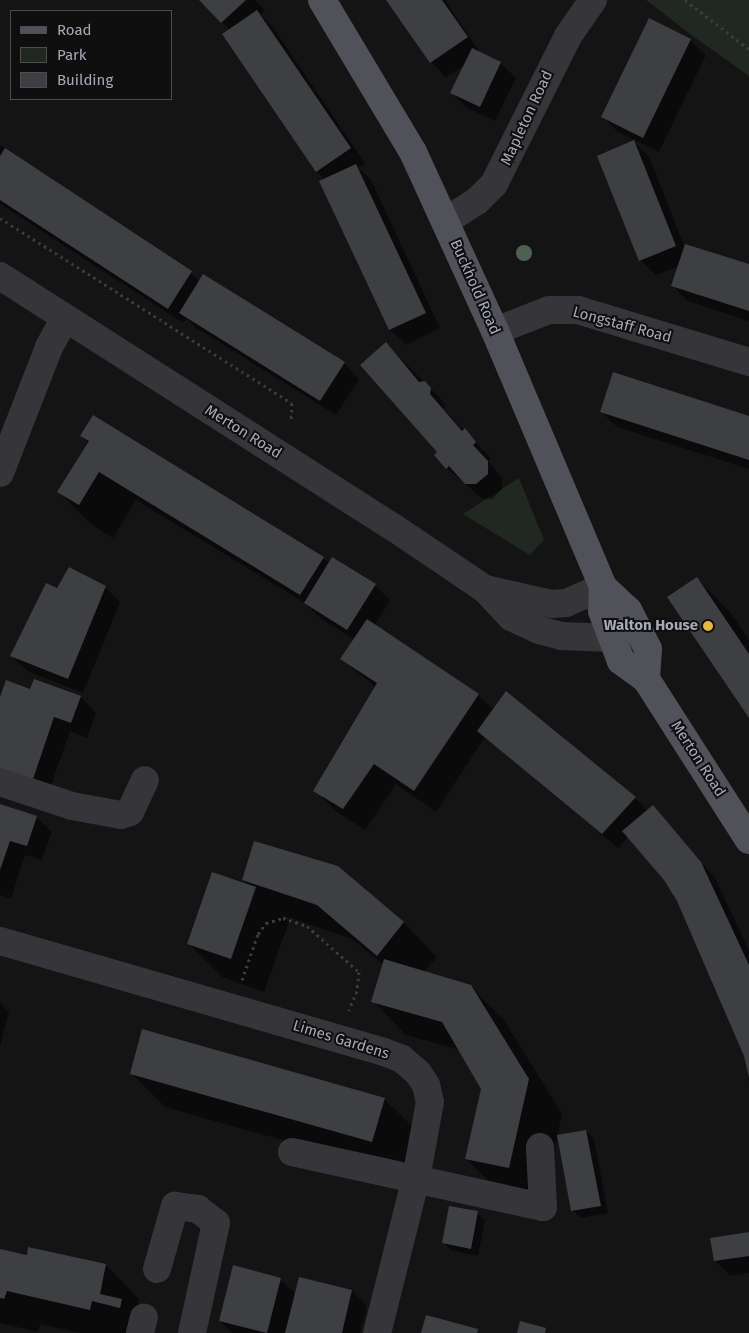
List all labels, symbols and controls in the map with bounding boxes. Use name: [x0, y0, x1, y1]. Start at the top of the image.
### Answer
legend: [10, 10, 172, 100]
text: Road: [57, 21, 92, 39]
text: Park: [57, 46, 87, 64]
street label: Mapleton Road: [497, 68, 557, 168]
text: Building: [57, 71, 113, 89]
street label: Buckhold Road: [446, 237, 504, 337]
street label: Longstaff Road: [571, 303, 673, 347]
street label: Merton Road: [201, 401, 285, 463]
place label: Walton House: [604, 617, 698, 635]
marker: Walton House: [702, 620, 714, 632]
street label: Merton Road: [667, 718, 729, 800]
street label: Limes Gardens: [291, 1017, 391, 1063]

